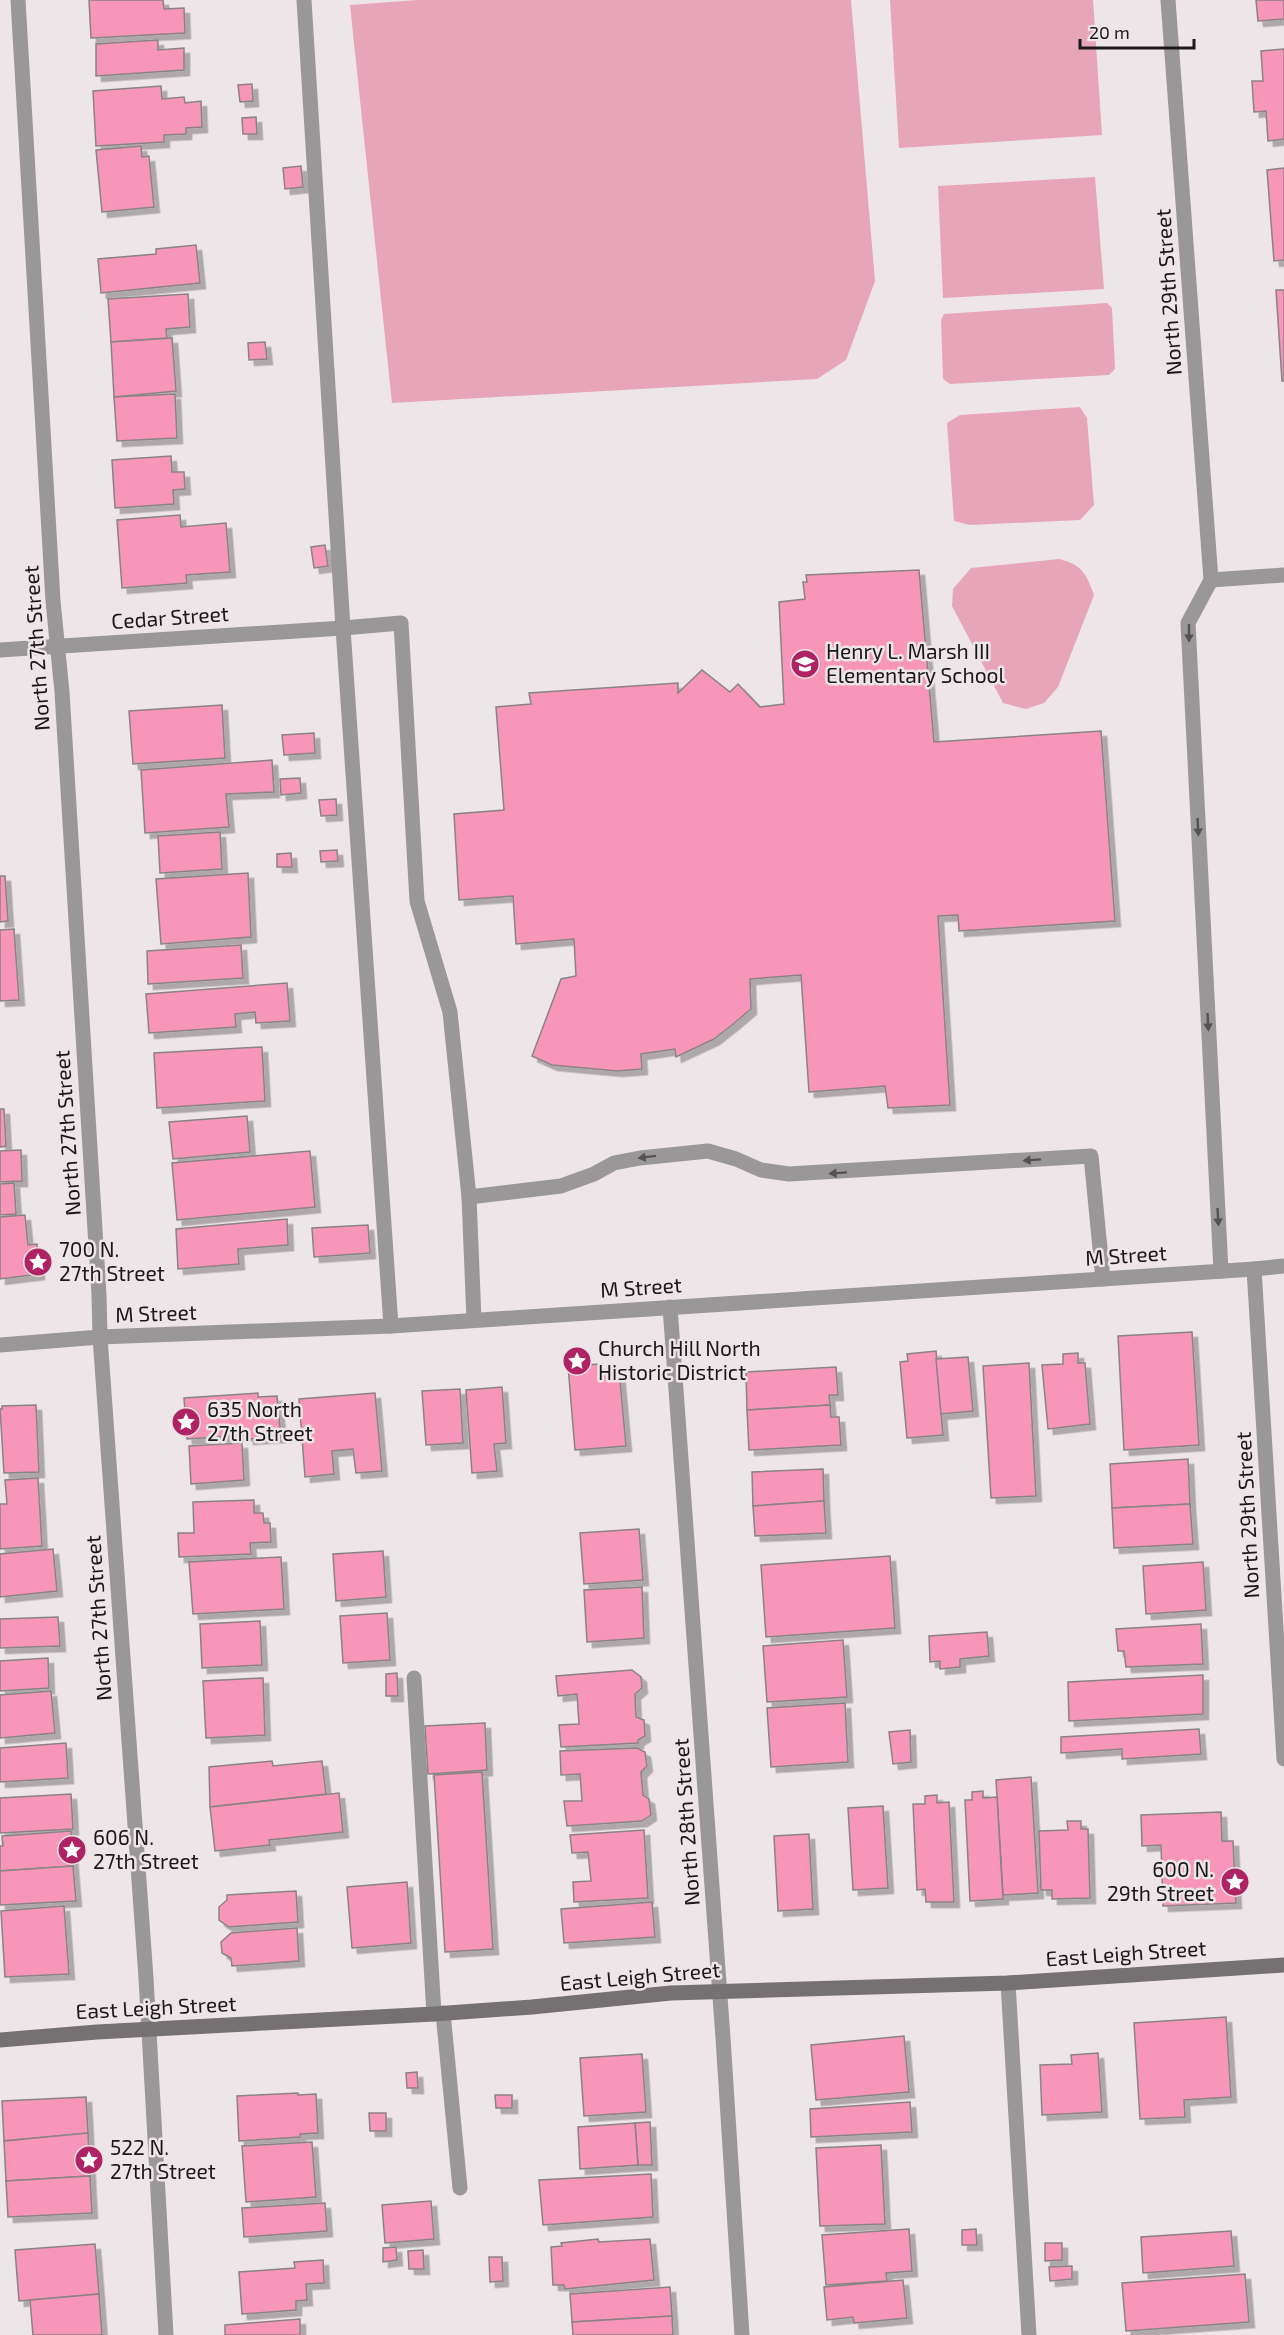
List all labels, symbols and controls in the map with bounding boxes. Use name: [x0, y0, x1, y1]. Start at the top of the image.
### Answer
scale bar: [1080, 12, 1194, 50]
text: 20 m: [1089, 21, 1130, 43]
street label: North 29th Street: [1149, 208, 1186, 376]
street label: North 27th Street: [17, 565, 54, 732]
street label: Cedar Street: [110, 600, 230, 633]
one-way arrow: [1184, 623, 1193, 642]
place label: Henry L. Marsh III Elementary School: [826, 638, 1006, 687]
school or university icon: Henry L. Marsh III Elementary School: [789, 648, 821, 680]
one-way arrow: [1193, 818, 1202, 837]
one-way arrow: [1204, 1013, 1213, 1032]
street label: North 27th Street: [48, 1050, 85, 1217]
one-way arrow: [637, 1153, 656, 1162]
one-way arrow: [1023, 1155, 1042, 1165]
one-way arrow: [828, 1168, 847, 1178]
one-way arrow: [1214, 1207, 1223, 1226]
place label: 700 N. 27th Street: [59, 1236, 165, 1285]
street label: M Street: [1084, 1239, 1167, 1270]
place icon: 700 N. 27th Street: [22, 1246, 54, 1278]
street label: M Street: [599, 1271, 682, 1302]
street label: M Street: [115, 1299, 197, 1326]
place label: Church Hill North Historic District: [598, 1335, 761, 1384]
place icon: Church Hill North Historic District: [561, 1345, 593, 1377]
place label: 635 North 27th Street: [207, 1396, 313, 1445]
place icon: 635 North 27th Street: [170, 1406, 202, 1438]
street label: North 29th Street: [1230, 1431, 1263, 1599]
street label: North 27th Street: [79, 1535, 116, 1702]
street label: North 28th Street: [667, 1738, 704, 1907]
place label: 606 N. 27th Street: [93, 1824, 199, 1873]
place icon: 606 N. 27th Street: [56, 1834, 88, 1866]
place label: 600 N. 29th Street: [1107, 1856, 1214, 1905]
place icon: 600 N. 29th Street: [1219, 1866, 1251, 1898]
street label: East Leigh Street: [1045, 1934, 1207, 1971]
street label: East Leigh Street: [559, 1956, 721, 1995]
street label: East Leigh Street: [75, 1990, 237, 2023]
place label: 522 N. 27th Street: [110, 2134, 216, 2183]
place icon: 522 N. 27th Street: [73, 2144, 105, 2176]

